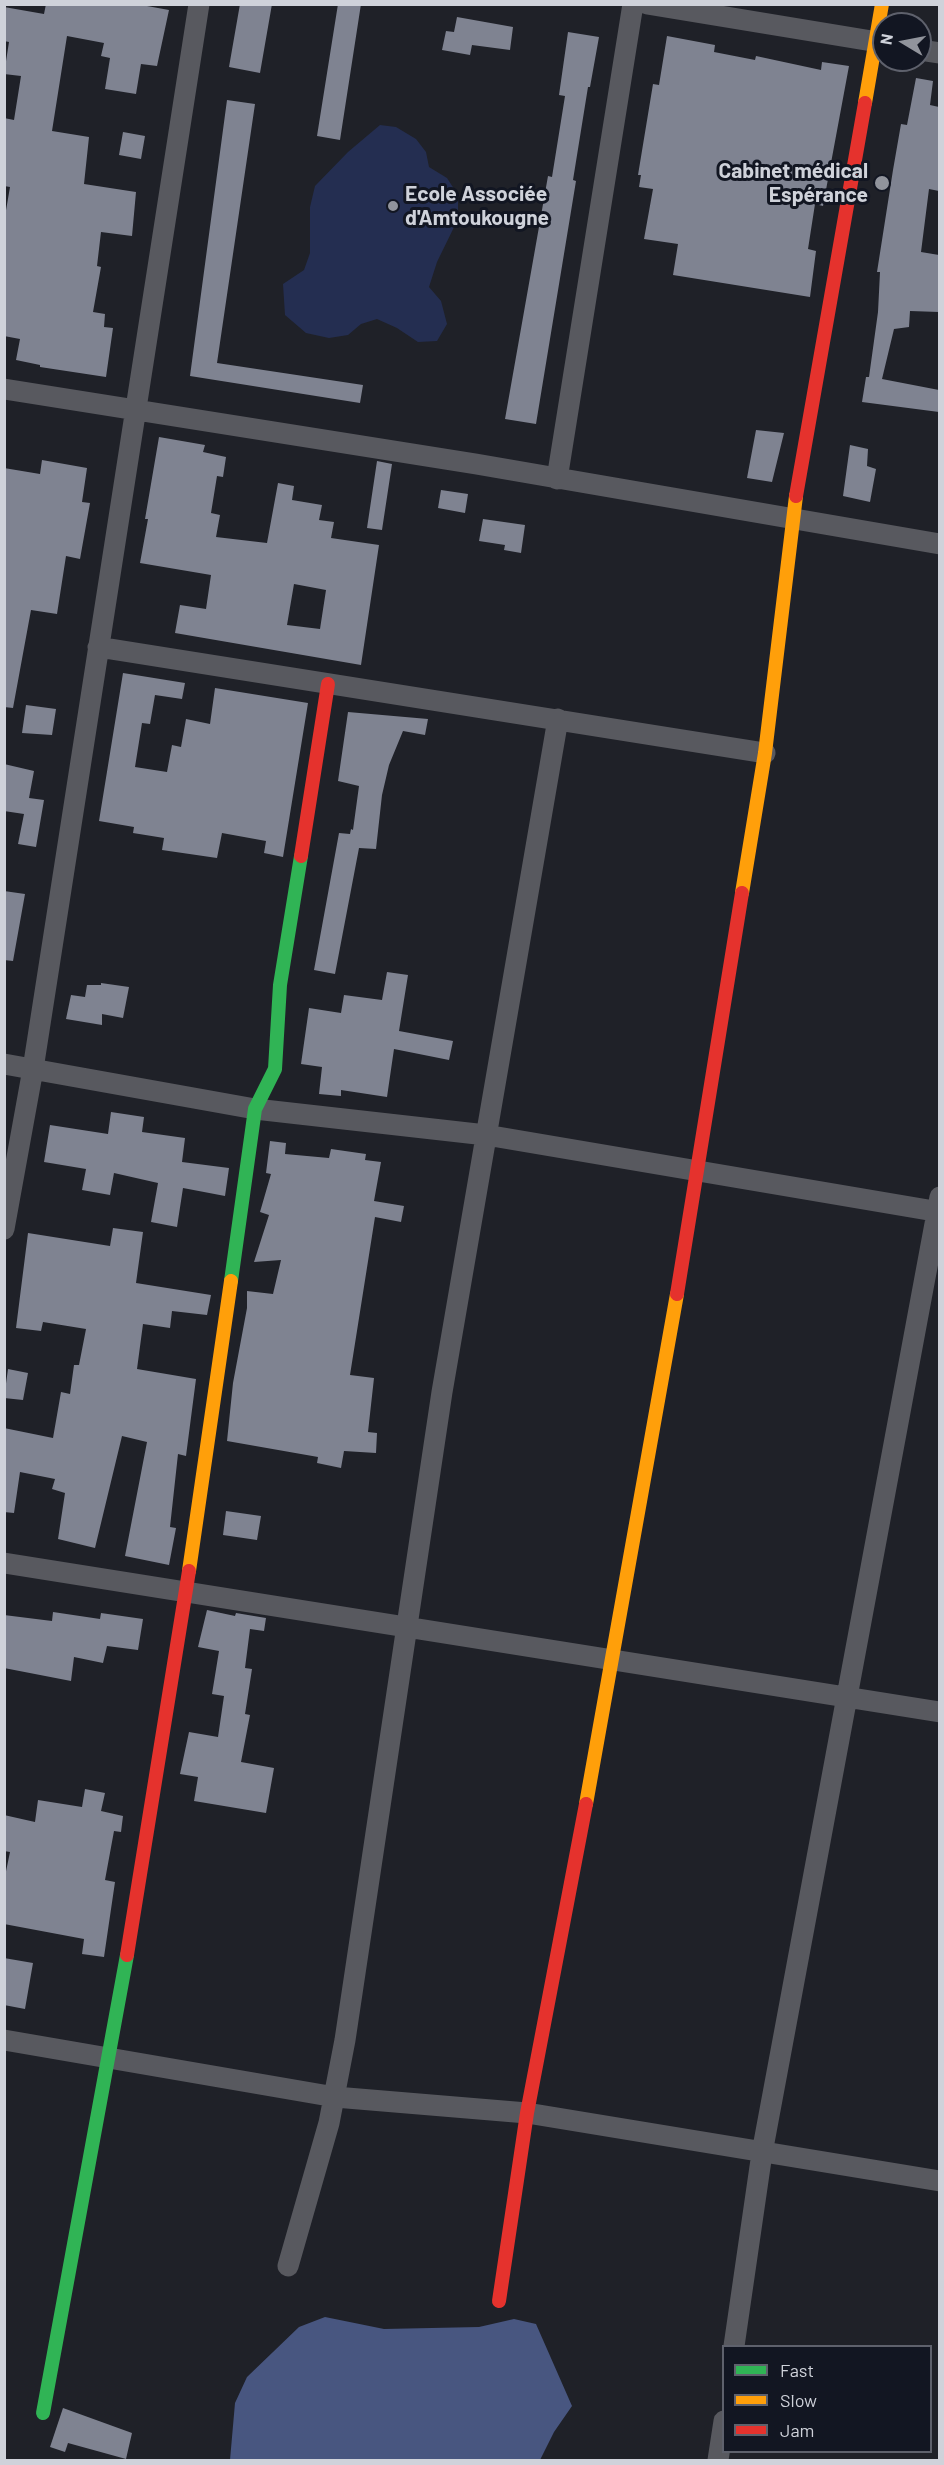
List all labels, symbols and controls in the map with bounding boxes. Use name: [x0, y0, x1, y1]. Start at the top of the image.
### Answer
north arrow: [872, 12, 932, 72]
text: N: [875, 32, 896, 46]
place label: Cabinet médical Espérance: [719, 158, 868, 208]
marker: Cabinet médical Espérance: [873, 174, 891, 192]
place label: Ecole Associée d'Amtoukougne: [405, 181, 549, 231]
marker: Ecole Associée d'Amtoukougne: [386, 199, 400, 213]
legend: [722, 2345, 932, 2453]
text: Fast: [780, 2359, 814, 2381]
text: Slow: [780, 2389, 817, 2411]
text: Jam: [780, 2419, 814, 2441]

